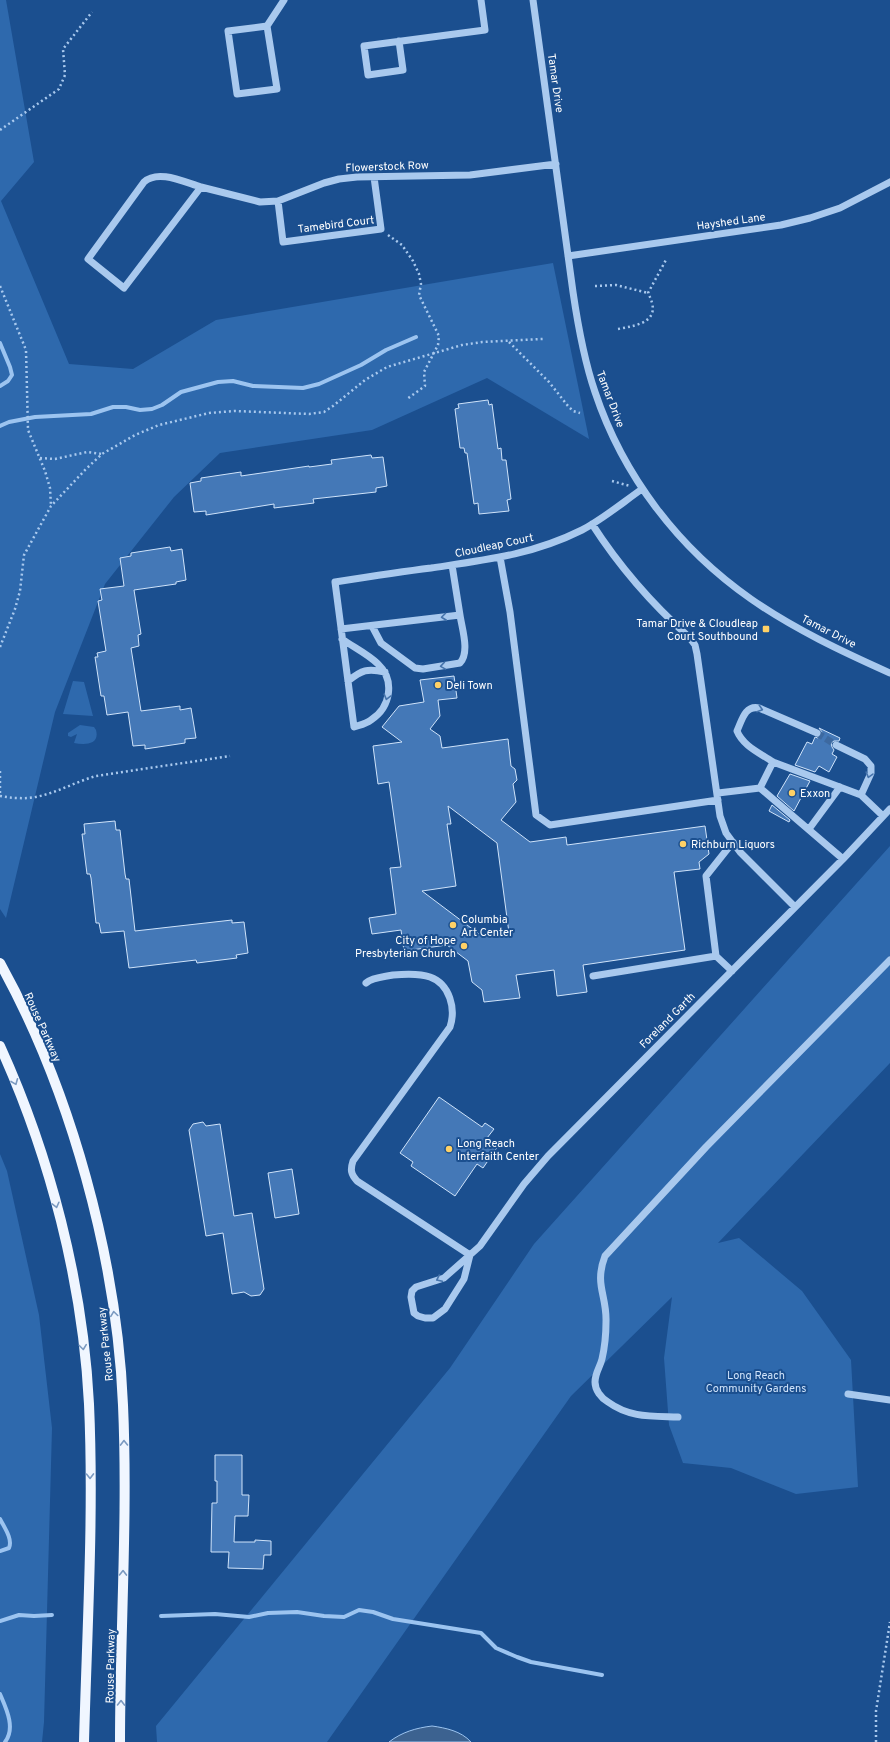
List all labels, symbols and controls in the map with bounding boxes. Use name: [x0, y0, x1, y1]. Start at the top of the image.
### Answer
street label: Tamar Drive: [544, 53, 566, 114]
street label: Flowerstock Row: [345, 159, 429, 175]
street label: Hayshed Lane: [696, 210, 767, 234]
street label: Tamebird Court: [297, 213, 375, 237]
street label: Tamar Drive: [593, 369, 627, 430]
street label: Cloudleap Court: [454, 531, 535, 561]
one-way arrow: [441, 612, 447, 621]
street label: Tamar Drive: [799, 612, 858, 652]
place label: Tamar Drive & Cloudleap Court Southbound: [636, 617, 758, 644]
marker: Tamar Drive & Cloudleap Court Southbound: [761, 624, 771, 634]
one-way arrow: [440, 661, 447, 670]
place label: Deli Town: [446, 679, 493, 693]
marker: Deli Town: [433, 680, 443, 690]
one-way arrow: [384, 694, 392, 701]
one-way arrow: [757, 704, 764, 713]
one-way arrow: [865, 771, 874, 778]
place label: Exxon: [800, 787, 830, 801]
marker: Exxon: [787, 788, 797, 798]
place label: Richburn Liquors: [691, 838, 775, 852]
marker: Richburn Liquors: [678, 839, 688, 849]
place label: Columbia Art Center: [461, 913, 514, 940]
marker: Columbia Art Center: [448, 920, 458, 930]
place label: City of Hope Presbyterian Church: [355, 934, 456, 961]
marker: City of Hope Presbyterian Church: [459, 941, 469, 951]
street label: Rouse Parkway: [20, 990, 64, 1065]
street label: Foreland Garth: [637, 990, 699, 1052]
one-way arrow: [10, 1078, 18, 1086]
place label: Long Reach Interfaith Center: [457, 1137, 540, 1164]
marker: Long Reach Interfaith Center: [444, 1144, 454, 1154]
one-way arrow: [52, 1202, 60, 1209]
one-way arrow: [436, 1274, 444, 1282]
street label: Rouse Parkway: [95, 1306, 117, 1382]
one-way arrow: [110, 1310, 119, 1317]
one-way arrow: [78, 1344, 87, 1350]
park label: Long Reach Community Gardens: [706, 1369, 806, 1396]
one-way arrow: [120, 1440, 128, 1446]
one-way arrow: [86, 1473, 94, 1479]
one-way arrow: [119, 1570, 128, 1576]
street label: Rouse Parkway: [103, 1628, 119, 1704]
one-way arrow: [117, 1700, 125, 1706]

